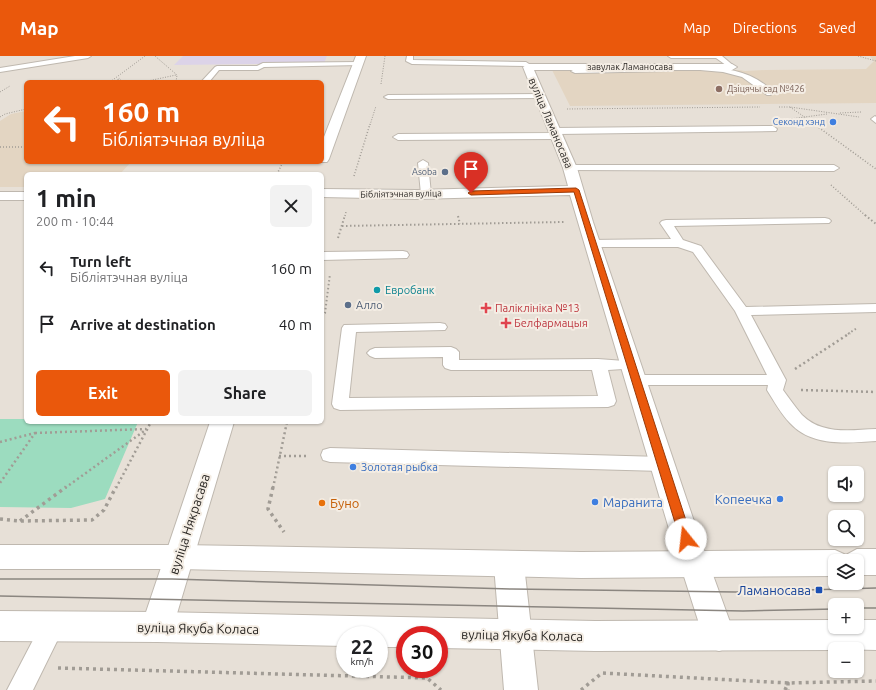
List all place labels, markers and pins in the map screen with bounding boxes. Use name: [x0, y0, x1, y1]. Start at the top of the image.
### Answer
marker: Дзіцячы сад №426: [714, 84, 724, 94]
place label: Дзіцячы сад №426: [727, 84, 805, 94]
place label: Секонд хэнд: [773, 117, 825, 127]
marker: Секонд хэнд: [828, 117, 838, 127]
pin: [454, 152, 488, 193]
place label: Asoba: [412, 167, 437, 177]
marker: Asoba: [440, 167, 450, 177]
place label: Евробанк: [385, 284, 435, 296]
marker: Евробанк: [372, 285, 382, 295]
place label: Алло: [356, 299, 383, 311]
marker: Алло: [343, 300, 353, 310]
marker: Паліклініка №13: [480, 302, 492, 314]
place label: Паліклініка №13: [495, 302, 580, 314]
place label: Белфармацыя: [514, 317, 588, 329]
marker: Белфармацыя: [501, 318, 511, 328]
place label: Золотая рыбка: [361, 461, 438, 473]
marker: Золотая рыбка: [348, 462, 358, 472]
place label: Копеечка: [715, 492, 772, 506]
marker: Копеечка: [775, 494, 785, 504]
place label: Маранита: [603, 495, 663, 509]
place label: Буно: [330, 496, 359, 510]
marker: Маранита: [590, 497, 600, 507]
marker: Буно: [317, 498, 327, 508]
place label: Ламаносава: [737, 583, 811, 597]
marker: Ламаносава: [814, 585, 824, 595]

